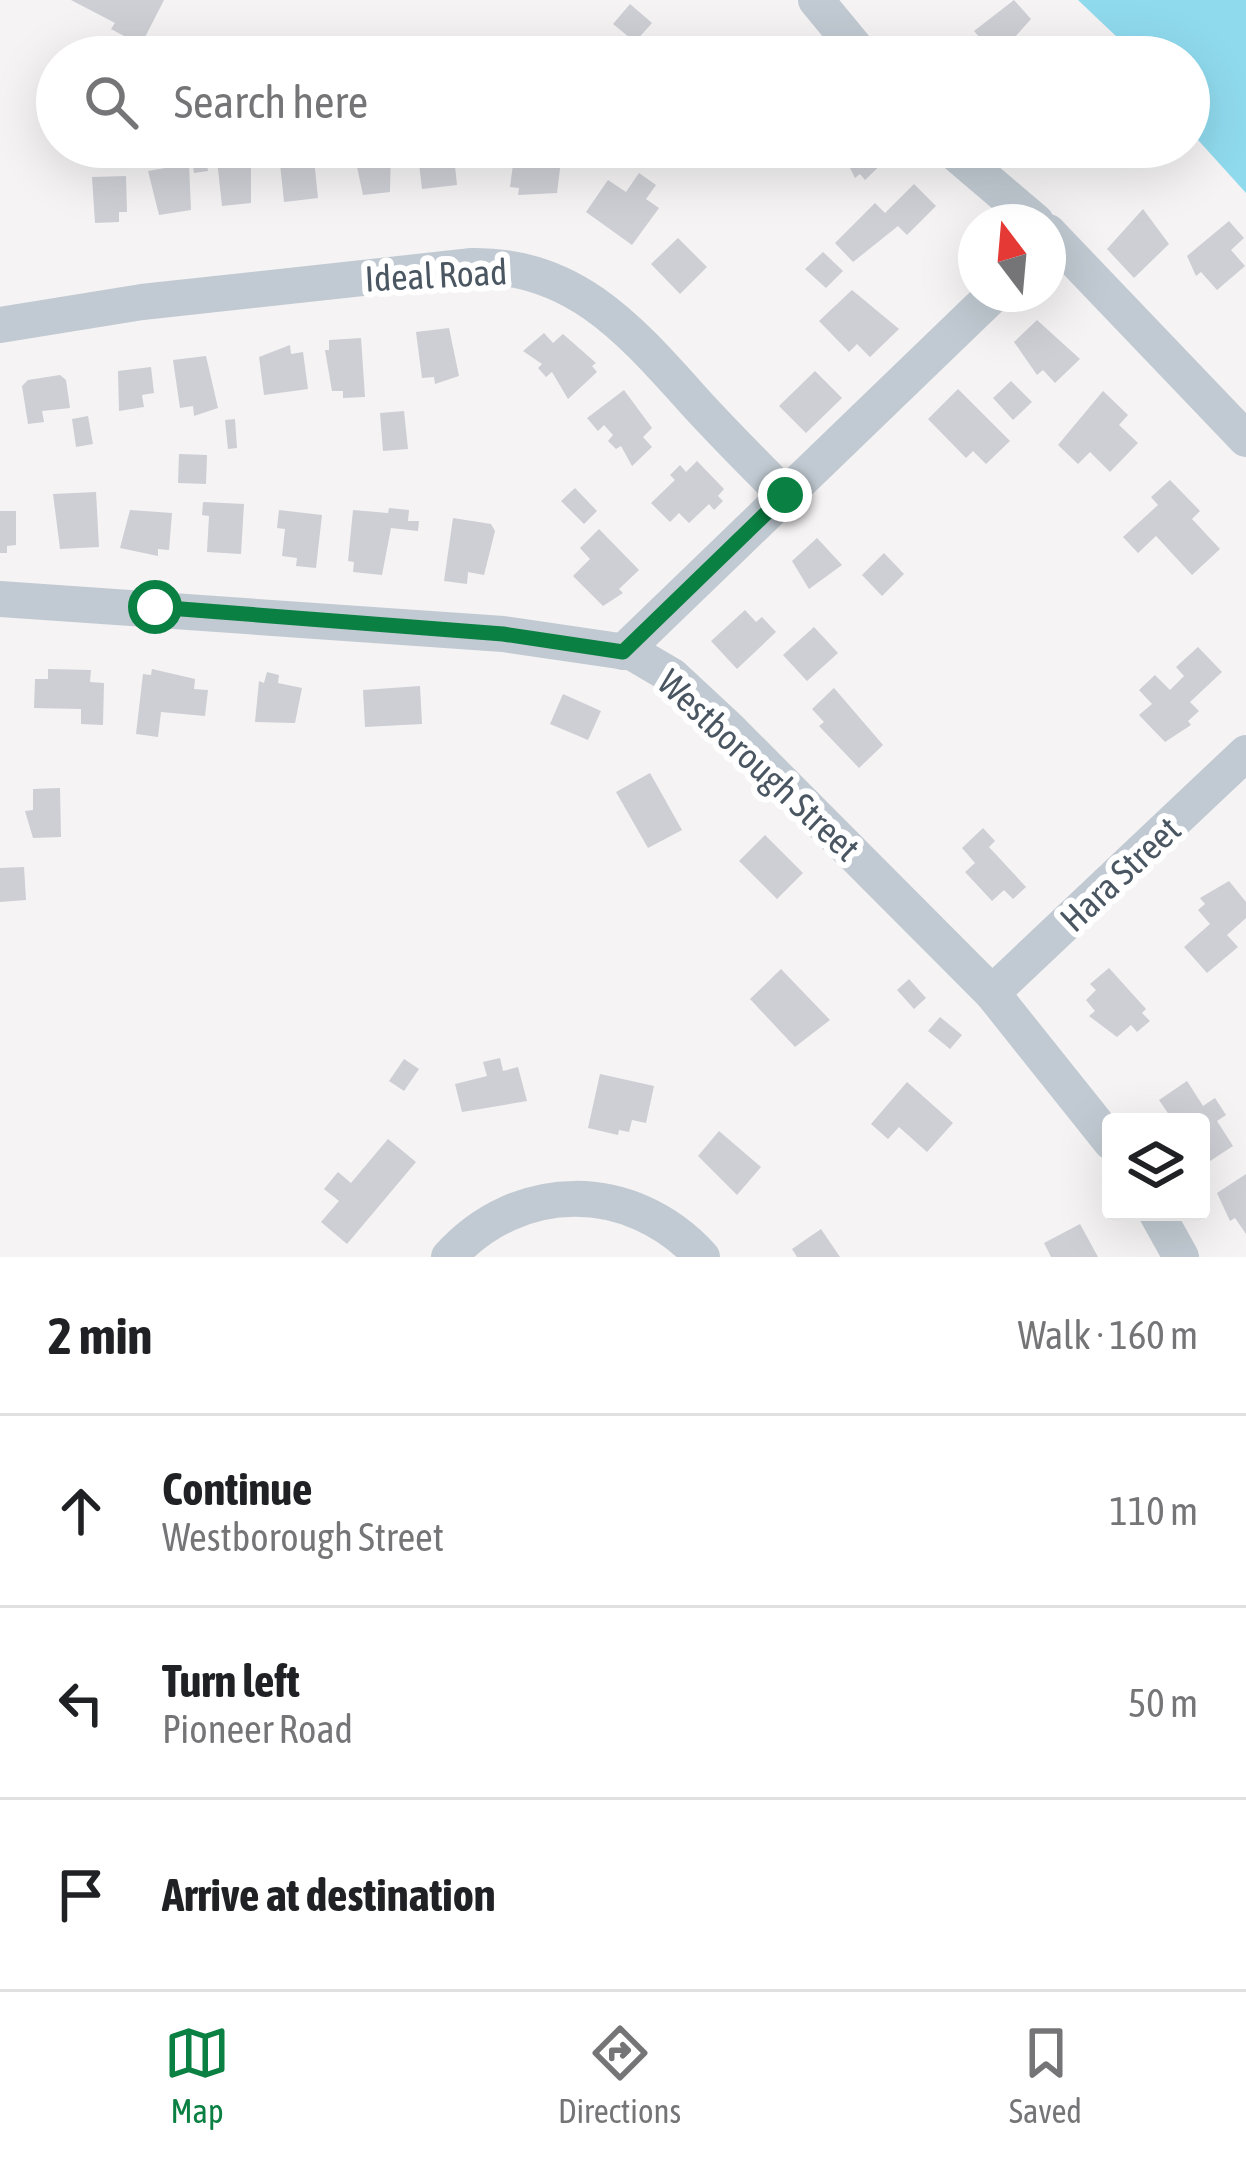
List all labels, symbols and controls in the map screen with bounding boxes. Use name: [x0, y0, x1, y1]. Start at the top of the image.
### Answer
search box: [36, 36, 1210, 168]
icon: search: [78, 69, 144, 135]
text: Search here: [174, 76, 368, 128]
north arrow: [958, 204, 1066, 312]
street label: Ideal Road: [364, 250, 508, 300]
route end: [758, 468, 812, 522]
route start: [128, 580, 182, 634]
street label: Westborough Street: [650, 661, 868, 869]
street label: Hara Street: [1051, 808, 1189, 940]
map controls: [1102, 1113, 1210, 1221]
button: layers: [1102, 1113, 1210, 1221]
text: 2 min: [48, 1306, 152, 1365]
text: Walk · 160 m: [1018, 1313, 1198, 1357]
text: Continue: [162, 1463, 313, 1515]
icon: ahead: [48, 1478, 114, 1544]
text: 110 m: [1110, 1489, 1198, 1533]
text: Westborough Street: [162, 1515, 444, 1559]
text: Turn left: [162, 1655, 300, 1707]
icon: left: [48, 1670, 114, 1736]
text: 50 m: [1128, 1681, 1198, 1725]
text: Pioneer Road: [162, 1707, 353, 1751]
icon: arrive: [48, 1862, 114, 1928]
text: Arrive at destination: [162, 1869, 496, 1921]
tab: Map: [164, 2020, 230, 2130]
tab: Directions: [558, 2020, 681, 2130]
tab: Saved: [1009, 2020, 1082, 2130]

